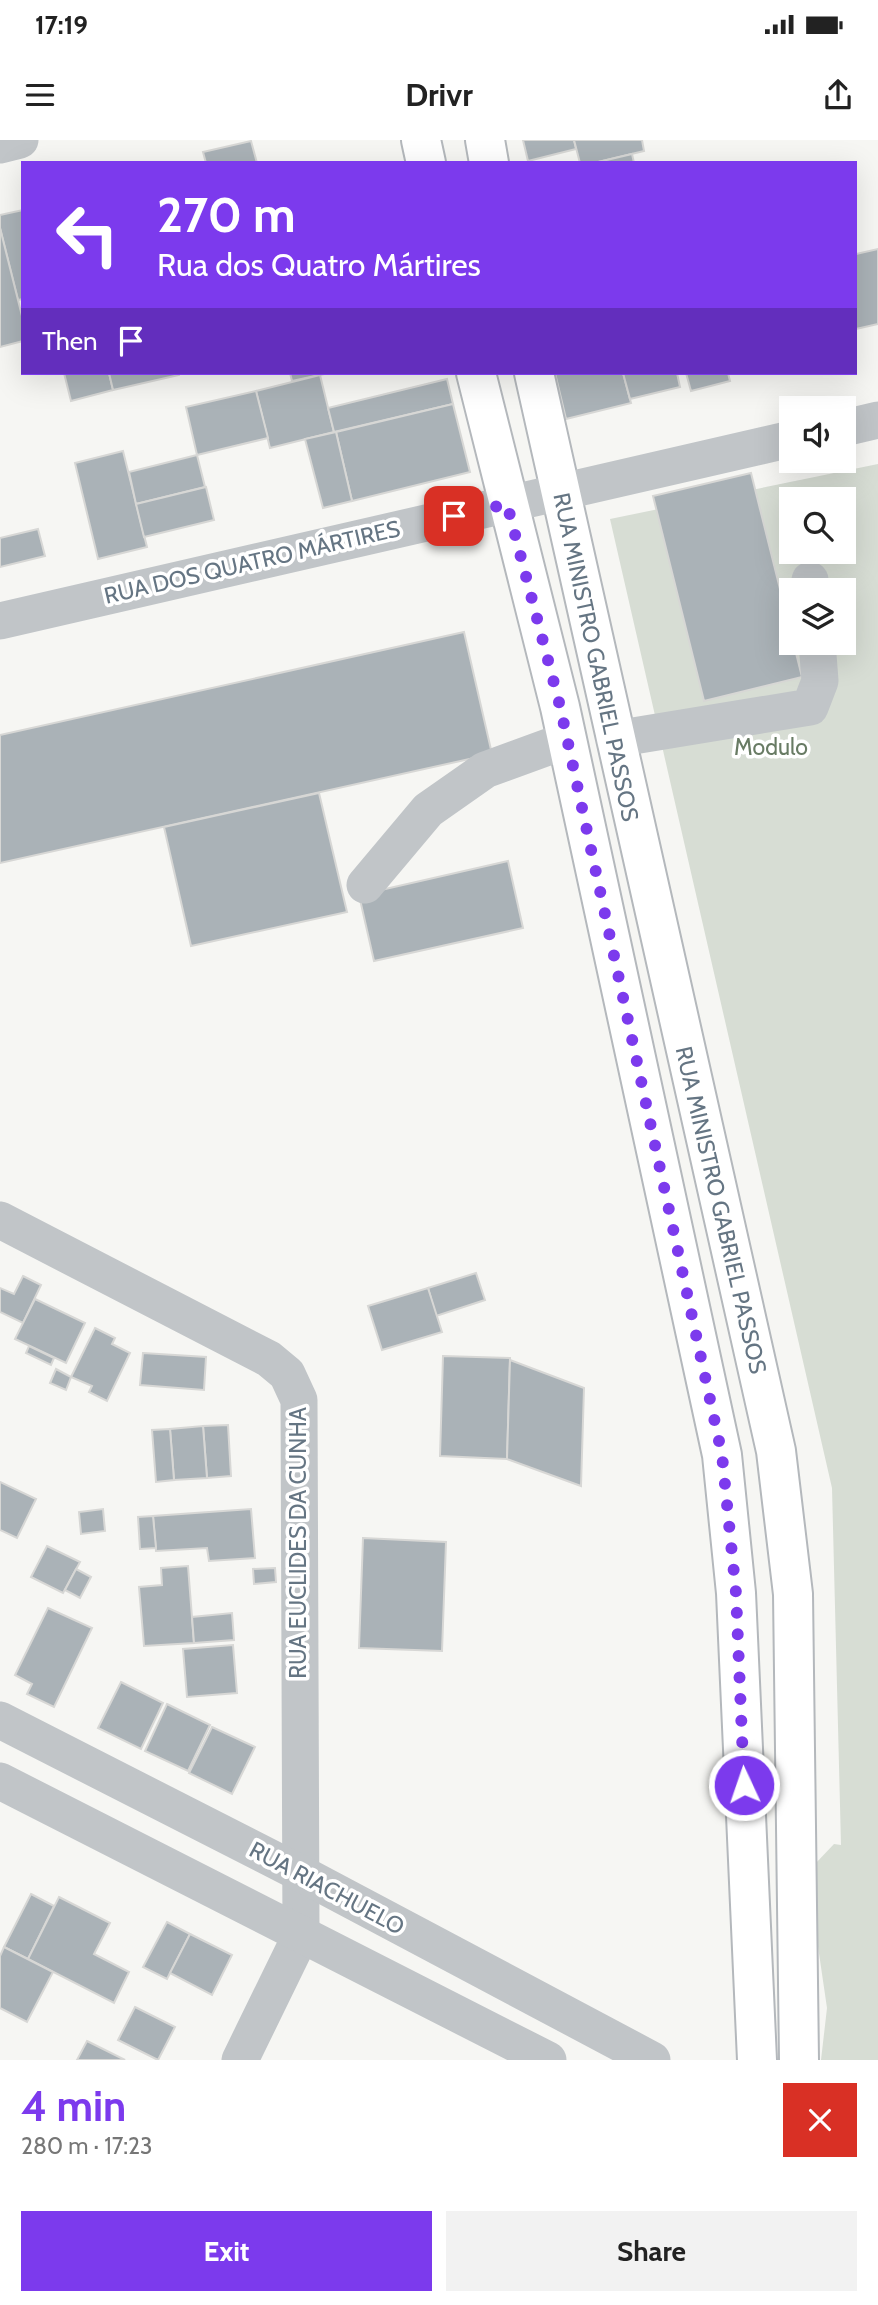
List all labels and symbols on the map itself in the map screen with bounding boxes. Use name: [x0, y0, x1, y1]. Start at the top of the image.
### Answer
pin: [424, 486, 484, 546]
street label: RUA MINISTRO GABRIEL PASSOS: [547, 490, 645, 824]
street label: RUA DOS QUATRO MÁRTIRES: [101, 513, 403, 610]
park label: Modulo: [734, 733, 808, 761]
street label: RUA MINISTRO GABRIEL PASSOS: [670, 1043, 772, 1377]
street label: RUA EUCLIDES DA CUNHA: [284, 1407, 312, 1679]
position arrow: [707, 1748, 781, 1822]
street label: RUA RIACHUELO: [245, 1835, 409, 1941]

